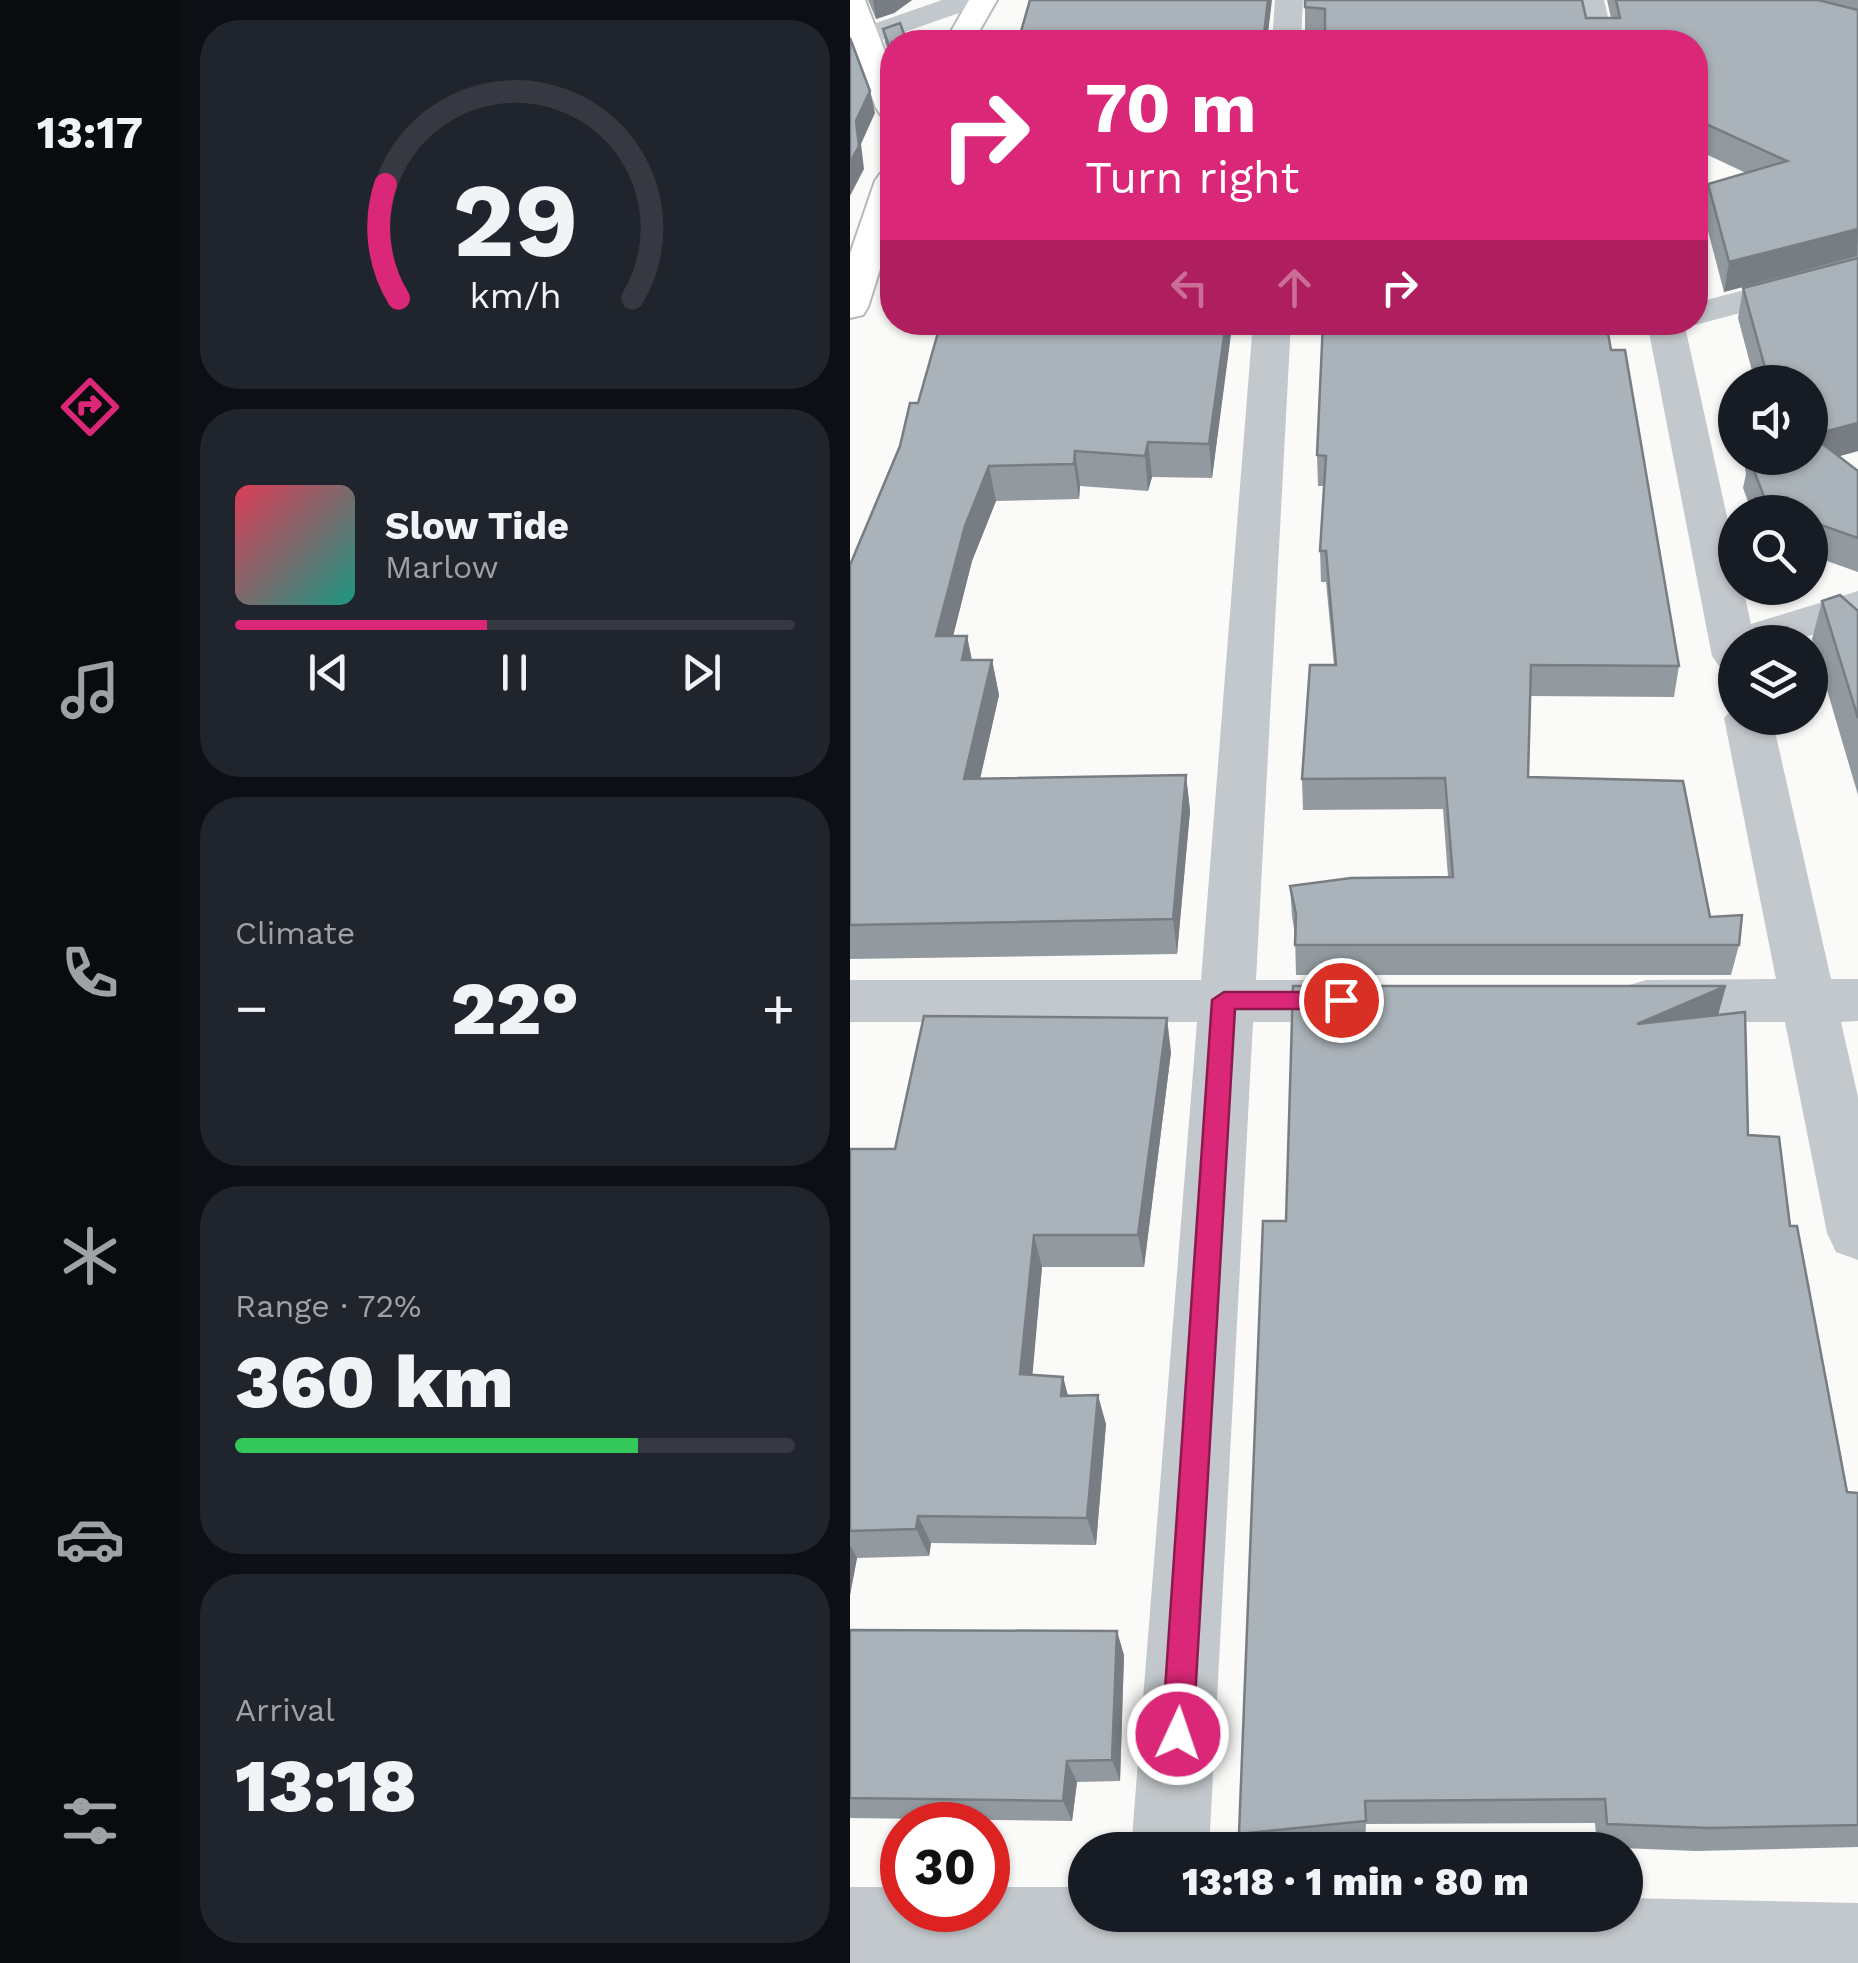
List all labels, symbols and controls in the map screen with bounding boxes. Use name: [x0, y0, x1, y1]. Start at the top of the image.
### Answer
text: 70 m: [1085, 67, 1257, 149]
icon: right: [920, 70, 1050, 200]
text: 13:17: [37, 106, 143, 159]
text: Turn right: [1085, 151, 1299, 204]
text: 29: [452, 159, 578, 281]
icon: left: [1162, 260, 1217, 315]
icon: ahead: [1267, 260, 1322, 315]
icon: right: [1372, 260, 1427, 315]
text: km/h: [469, 275, 561, 317]
map controls: [1718, 365, 1828, 735]
button: sound: [1718, 365, 1828, 475]
icon: directions: [55, 372, 125, 442]
button: search: [1718, 495, 1828, 605]
text: Slow Tide: [385, 504, 569, 548]
text: Marlow: [385, 548, 499, 586]
button: layers: [1718, 625, 1828, 735]
icon: previous: [301, 645, 356, 700]
icon: pause: [487, 645, 542, 700]
icon: next: [674, 645, 729, 700]
icon: music: [55, 655, 125, 725]
text: Climate: [235, 914, 355, 952]
icon: phone: [55, 938, 125, 1008]
pin: [1299, 958, 1384, 1043]
text: 22°: [451, 964, 579, 1052]
icon: arrive: [1314, 973, 1369, 1028]
text: −: [235, 976, 268, 1040]
text: +: [762, 976, 795, 1040]
icon: climate: [55, 1221, 125, 1291]
text: Range · 72%: [235, 1287, 421, 1325]
text: 360 km: [235, 1337, 513, 1425]
icon: car: [55, 1504, 125, 1574]
position arrow: [1126, 1682, 1230, 1786]
text: Arrival: [235, 1691, 335, 1729]
text: 13:18: [235, 1741, 417, 1829]
icon: filters: [55, 1786, 125, 1856]
speed limit sign: 30: [880, 1802, 1010, 1932]
text: 13:18 · 1 min · 80 m: [1182, 1860, 1529, 1904]

